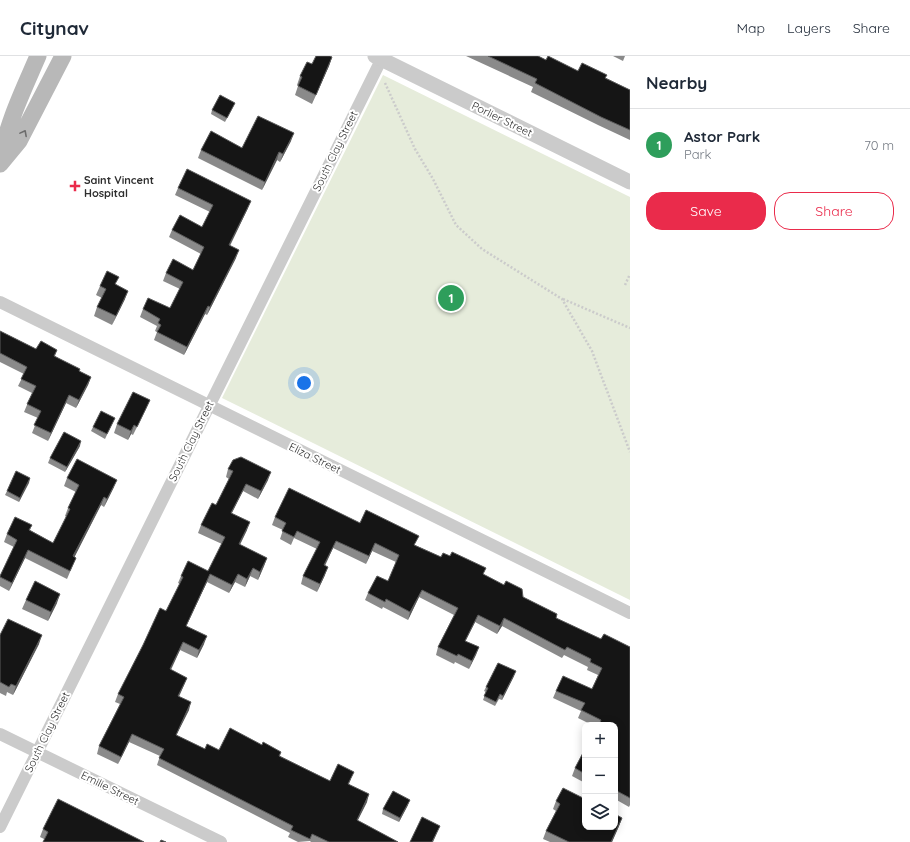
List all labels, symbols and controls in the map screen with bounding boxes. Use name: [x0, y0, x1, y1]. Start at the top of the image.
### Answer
text: Citynav: [20, 16, 89, 40]
text: Map: [736, 19, 765, 37]
text: Layers: [787, 19, 831, 37]
text: Share: [853, 19, 890, 37]
text: Nearby: [646, 72, 707, 93]
street label: Porlier Street: [469, 98, 535, 140]
street label: South Clay Street: [309, 108, 361, 194]
text: Astor Park: [684, 127, 760, 146]
one-way arrow: [19, 130, 26, 137]
text: 1: [656, 137, 662, 153]
text: 70 m: [864, 137, 894, 153]
text: Park: [684, 146, 712, 162]
place label: Saint Vincent Hospital: [84, 173, 154, 200]
marker: Saint Vincent Hospital: [69, 180, 81, 192]
button: Save: [646, 192, 766, 230]
button: Share: [774, 192, 894, 230]
pin: 1: [438, 283, 464, 313]
your location: [294, 373, 314, 393]
street label: South Clay Street: [165, 398, 217, 484]
street label: Eliza Street: [287, 439, 344, 477]
street label: South Clay Street: [21, 689, 73, 775]
map controls: [582, 722, 618, 830]
button: +: [582, 722, 618, 758]
button: −: [582, 758, 618, 794]
street label: Emilie Street: [79, 768, 142, 808]
button: layers: [582, 794, 618, 830]

